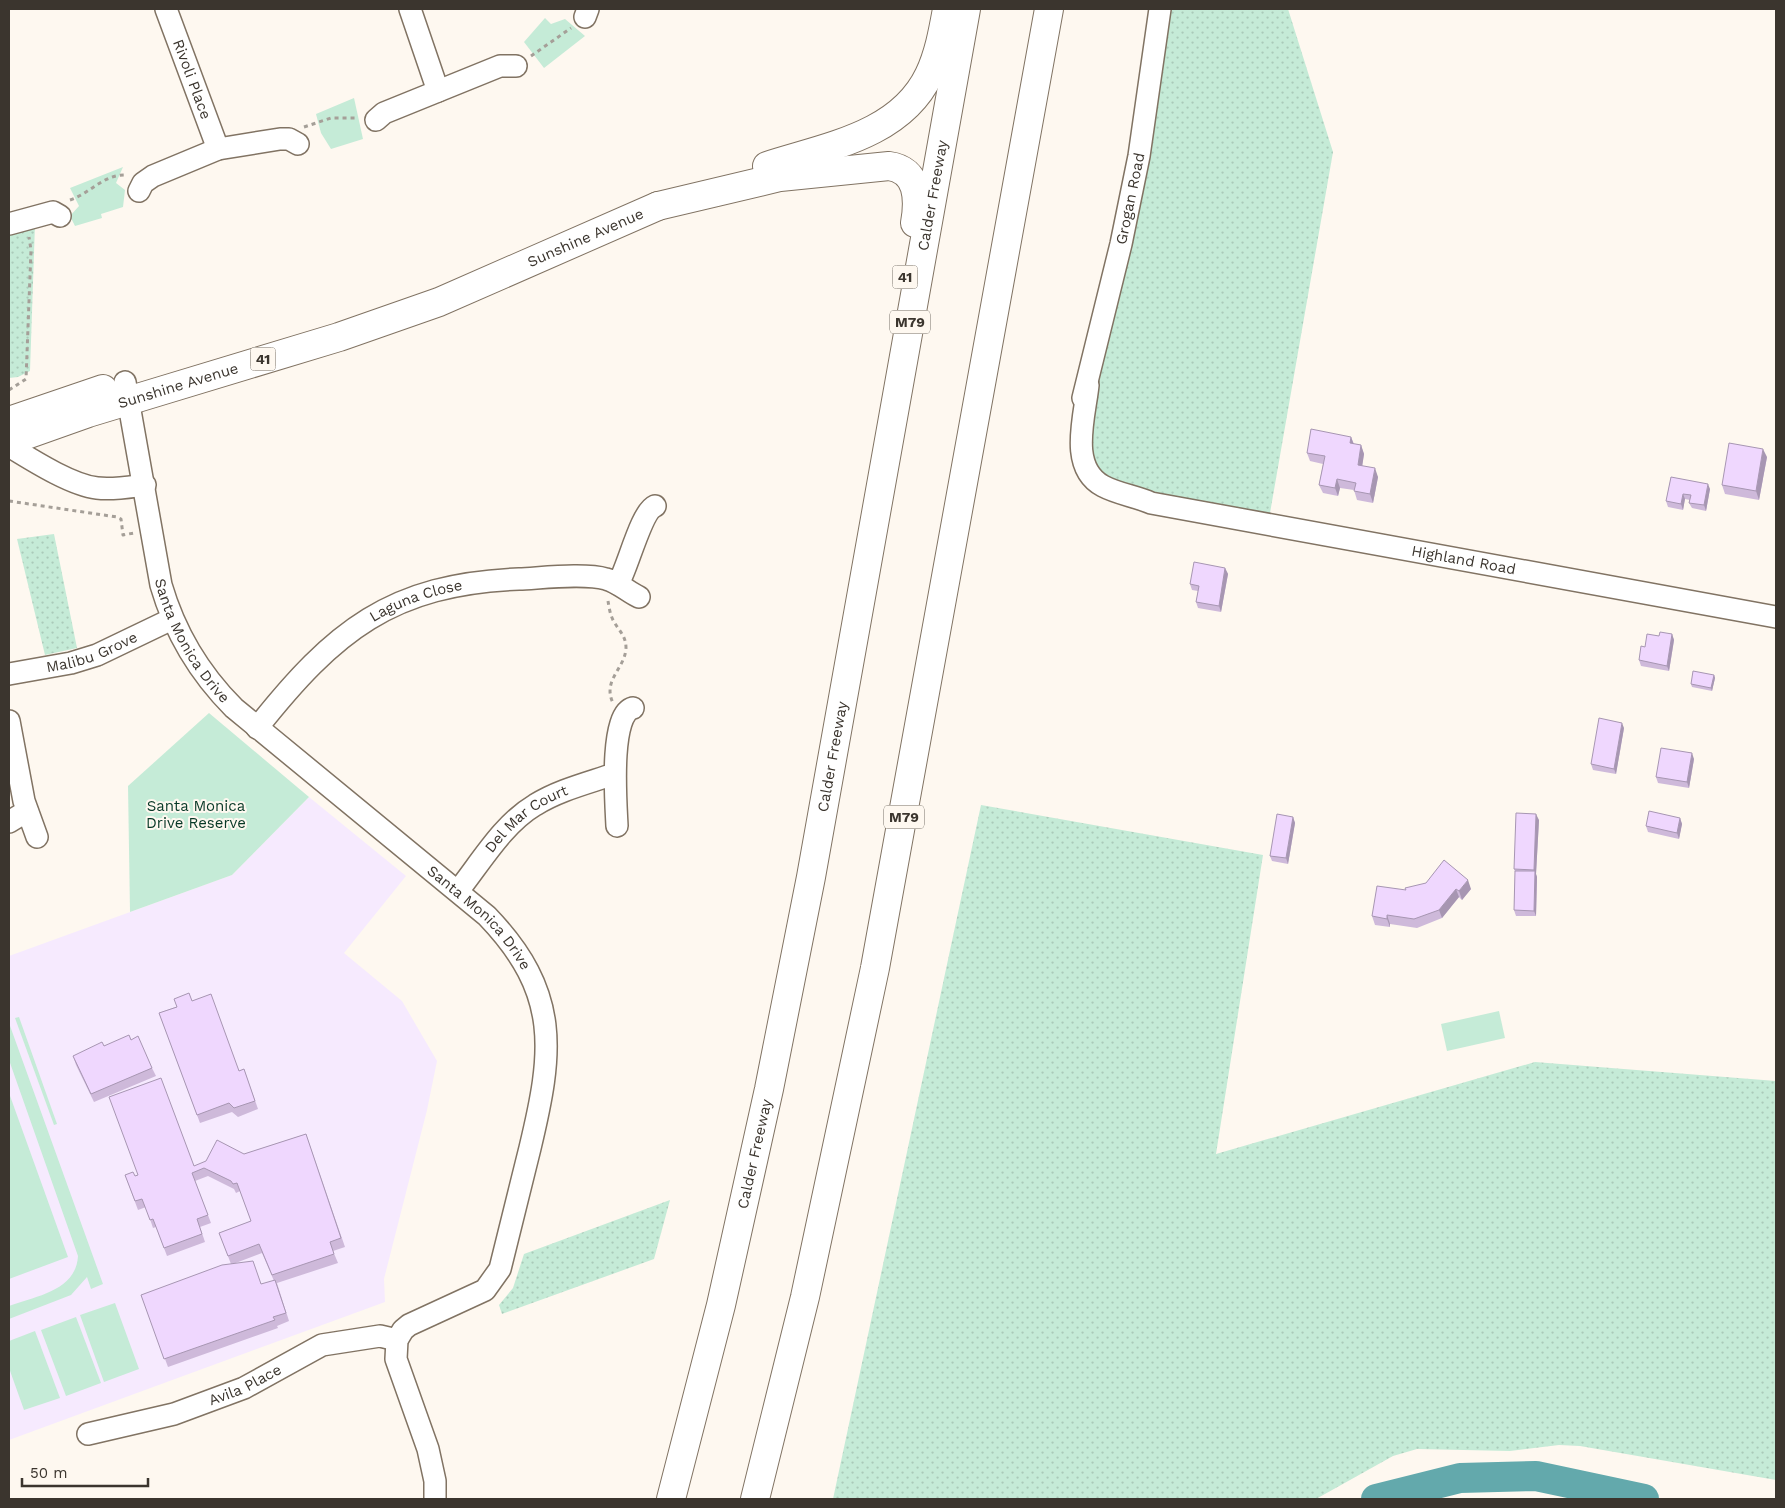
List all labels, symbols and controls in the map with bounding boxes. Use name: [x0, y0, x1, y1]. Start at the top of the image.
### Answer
street label: Rivoli Place: [169, 37, 215, 122]
street label: Calder Freeway: [914, 138, 951, 252]
street label: Grogan Road: [1112, 151, 1148, 246]
street label: Sunshine Avenue: [525, 204, 646, 271]
road number: 41: [892, 266, 918, 288]
road number: M79: [890, 311, 930, 334]
road number: 41: [250, 348, 276, 370]
street label: Sunshine Avenue: [116, 359, 241, 412]
street label: Highland Road: [1410, 542, 1517, 578]
street label: Laguna Close: [366, 576, 464, 626]
street label: Santa Monica Drive: [151, 577, 233, 707]
street label: Malibu Grove: [45, 628, 140, 676]
street label: Calder Freeway: [814, 700, 851, 813]
street label: Del Mar Court: [481, 781, 571, 856]
park label: Santa Monica Drive Reserve: [146, 797, 246, 832]
road number: M79: [884, 806, 924, 829]
street label: Santa Monica Drive: [424, 862, 535, 973]
street label: Calder Freeway: [734, 1097, 776, 1211]
street label: Avila Place: [206, 1360, 284, 1409]
scale bar: [22, 1456, 149, 1488]
text: 50 m: [30, 1464, 67, 1482]

